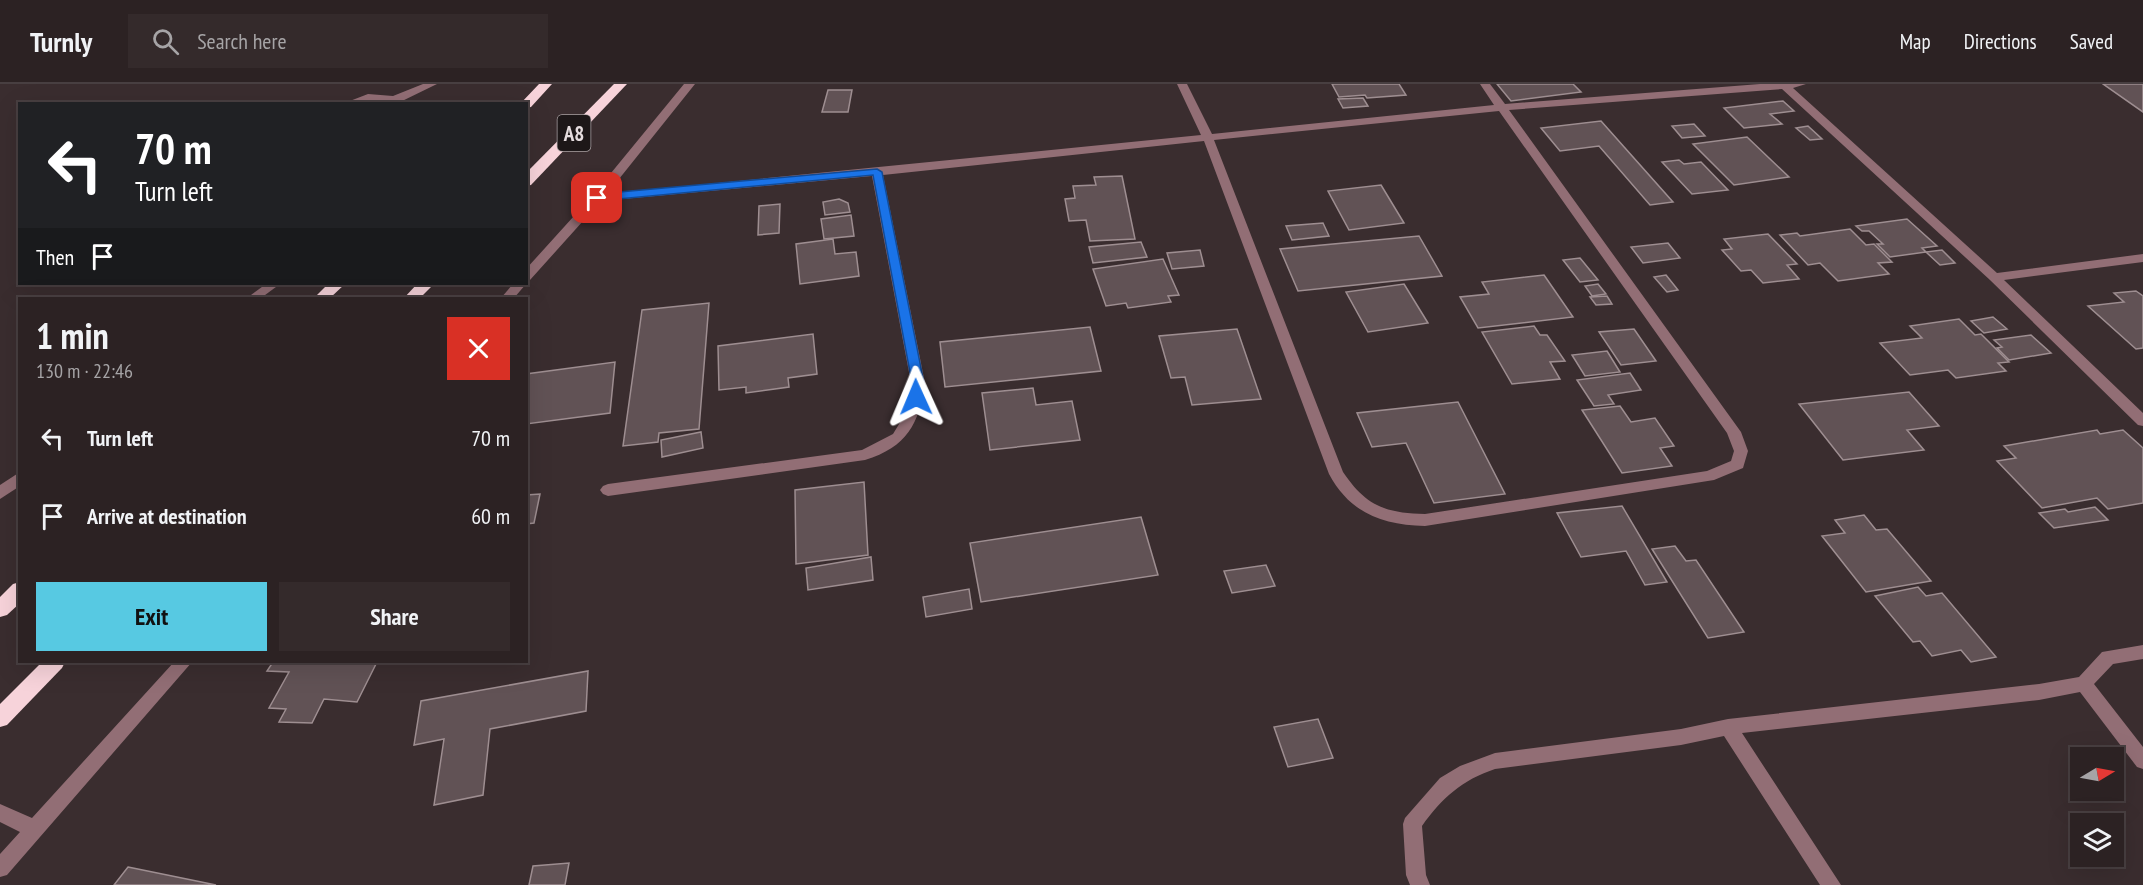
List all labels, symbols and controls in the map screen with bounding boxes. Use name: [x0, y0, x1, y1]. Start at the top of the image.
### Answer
search box: [128, 14, 548, 68]
text: Turnly: [30, 23, 92, 60]
icon: search: [149, 25, 182, 58]
text: Search here: [197, 27, 287, 55]
text: Map: [1900, 28, 1931, 55]
text: Directions: [1964, 28, 2037, 55]
text: Saved: [2070, 28, 2113, 55]
road number: A8: [558, 115, 590, 151]
text: 70 m: [135, 121, 212, 176]
icon: left: [36, 126, 114, 204]
pin: [571, 172, 622, 223]
text: Turn left: [135, 174, 213, 208]
icon: arrive: [580, 181, 613, 214]
icon: arrive: [86, 240, 119, 273]
text: Then: [36, 243, 74, 271]
text: 1 min: [36, 312, 109, 359]
button: close: [447, 317, 510, 380]
text: 130 m · 22:46: [36, 358, 133, 384]
position arrow: [884, 365, 948, 429]
icon: left: [36, 422, 69, 455]
text: Turn left: [87, 424, 153, 452]
text: 70 m: [471, 424, 510, 452]
icon: arrive: [36, 500, 69, 533]
text: Arrive at destination: [87, 502, 247, 530]
text: 60 m: [471, 502, 510, 530]
button: Exit: [36, 582, 267, 651]
button: Share: [279, 582, 510, 651]
north arrow: [2070, 747, 2124, 801]
map controls: [2070, 747, 2124, 867]
button: layers: [2070, 813, 2124, 867]

